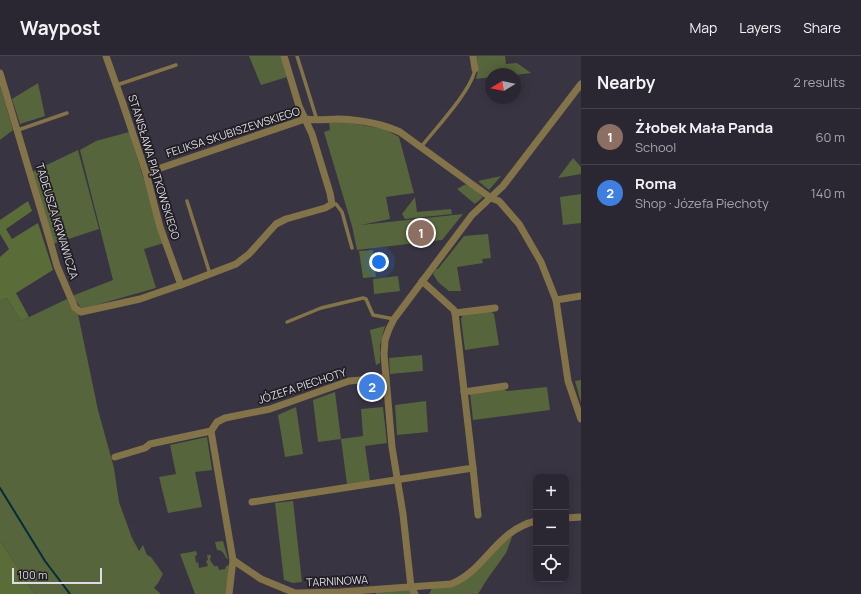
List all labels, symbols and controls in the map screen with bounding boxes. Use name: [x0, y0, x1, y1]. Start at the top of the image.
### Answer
text: Waypost: [20, 15, 100, 41]
text: Map: [689, 18, 717, 37]
text: Layers: [739, 18, 781, 37]
text: Share: [803, 18, 841, 37]
north arrow: [485, 68, 521, 104]
text: Nearby: [597, 71, 655, 94]
text: 2 results: [793, 73, 845, 91]
street label: STANISŁAWA PIĄTKOWSKIEGO: [125, 92, 184, 241]
street label: FELIKSA SKUBISZEWSKIEGO: [164, 103, 302, 160]
text: Żłobek Mała Panda: [635, 117, 773, 138]
text: 1: [607, 128, 613, 146]
text: 60 m: [815, 128, 845, 146]
text: School: [635, 138, 676, 156]
street label: TADEUSZA KRWAWICZA: [33, 161, 82, 281]
text: Roma: [635, 173, 676, 194]
text: 2: [606, 184, 614, 202]
text: 140 m: [811, 184, 845, 202]
text: Shop · Józefa Piechoty: [635, 194, 769, 212]
pin: 1: [408, 218, 434, 248]
your location: [369, 252, 389, 272]
street label: JÓZEFA PIECHOTY: [256, 364, 349, 407]
pin: 2: [359, 372, 385, 402]
map controls: [533, 474, 569, 582]
button: +: [533, 474, 569, 510]
button: −: [533, 510, 569, 546]
button: locate: [533, 546, 569, 582]
scale bar: [12, 566, 102, 585]
text: 100 m: [18, 567, 47, 582]
street label: TARNINOWA: [306, 571, 368, 590]

